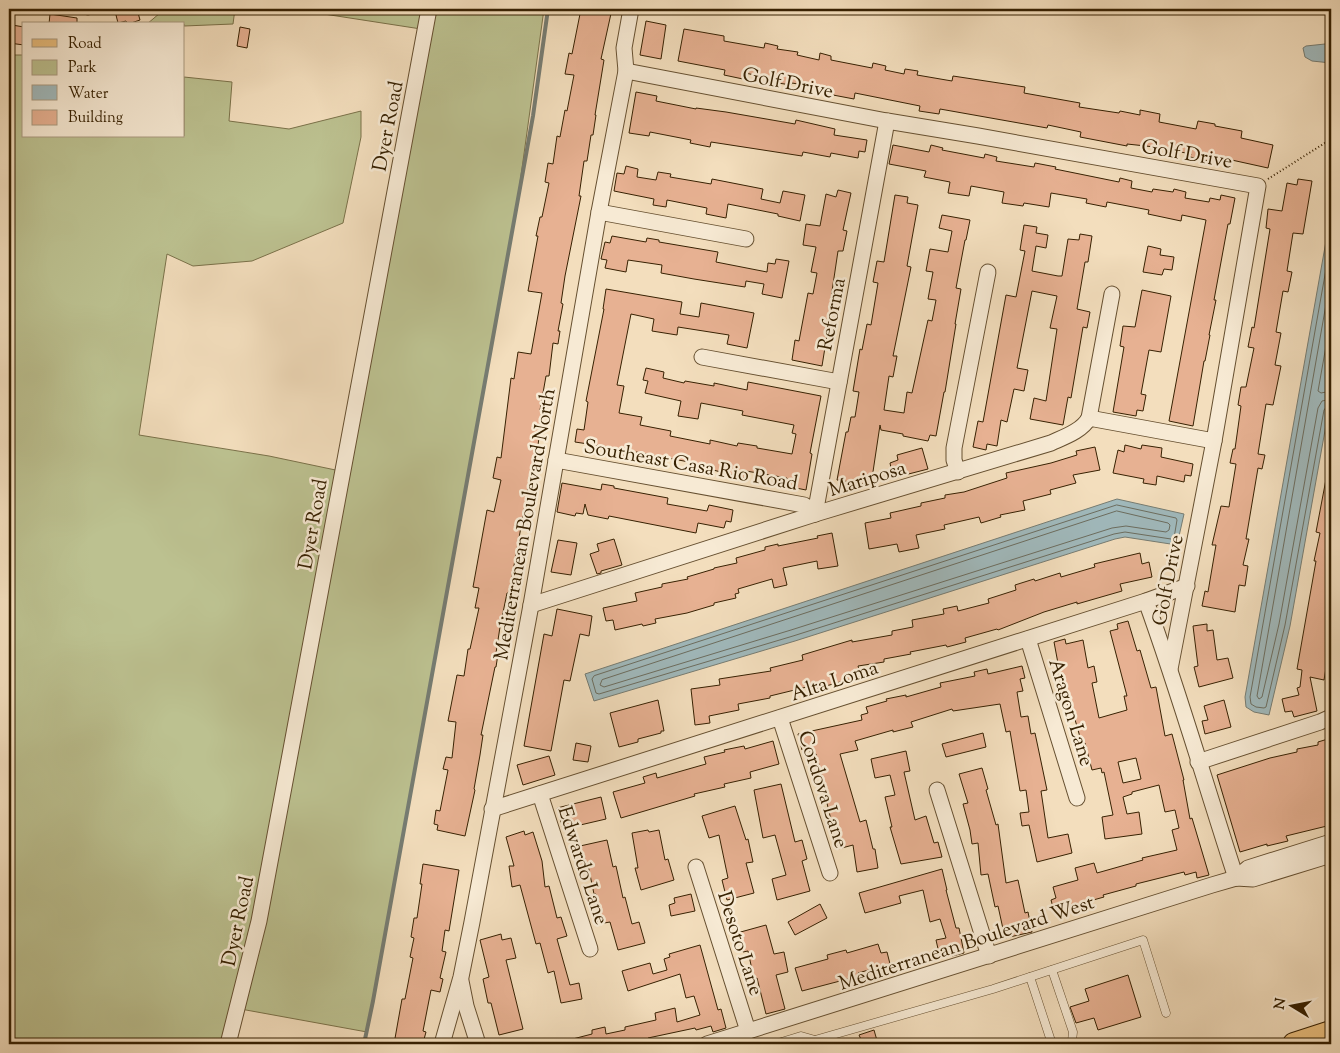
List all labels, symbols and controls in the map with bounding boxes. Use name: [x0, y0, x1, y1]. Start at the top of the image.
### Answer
legend: [22, 22, 185, 138]
text: Road: [68, 34, 102, 55]
text: Park: [68, 58, 97, 79]
street label: Golf Drive: [740, 61, 835, 107]
street label: Dyer Road: [366, 79, 412, 174]
text: Water: [68, 84, 109, 105]
text: Building: [68, 108, 123, 129]
street label: Golf Drive: [1139, 133, 1234, 178]
street label: Reforma: [812, 275, 855, 353]
street label: Mediterranean Boulevard North: [488, 386, 565, 663]
street label: Southeast Casa Rio Road: [581, 433, 800, 500]
street label: Mariposa: [825, 455, 910, 506]
street label: Dyer Road: [292, 477, 337, 572]
street label: Golf Drive: [1146, 533, 1192, 628]
street label: Alta Loma: [787, 655, 882, 710]
street label: Aragon Lane: [1039, 655, 1100, 770]
street label: Cordova Lane: [789, 727, 854, 852]
street label: Edwardo Lane: [549, 803, 614, 929]
street label: Dyer Road: [216, 874, 263, 969]
street label: Desoto Lane: [708, 888, 769, 1000]
street label: Mediterranean Boulevard West: [835, 889, 1098, 999]
north arrow: [1268, 980, 1318, 1030]
text: N: [1270, 997, 1292, 1011]

